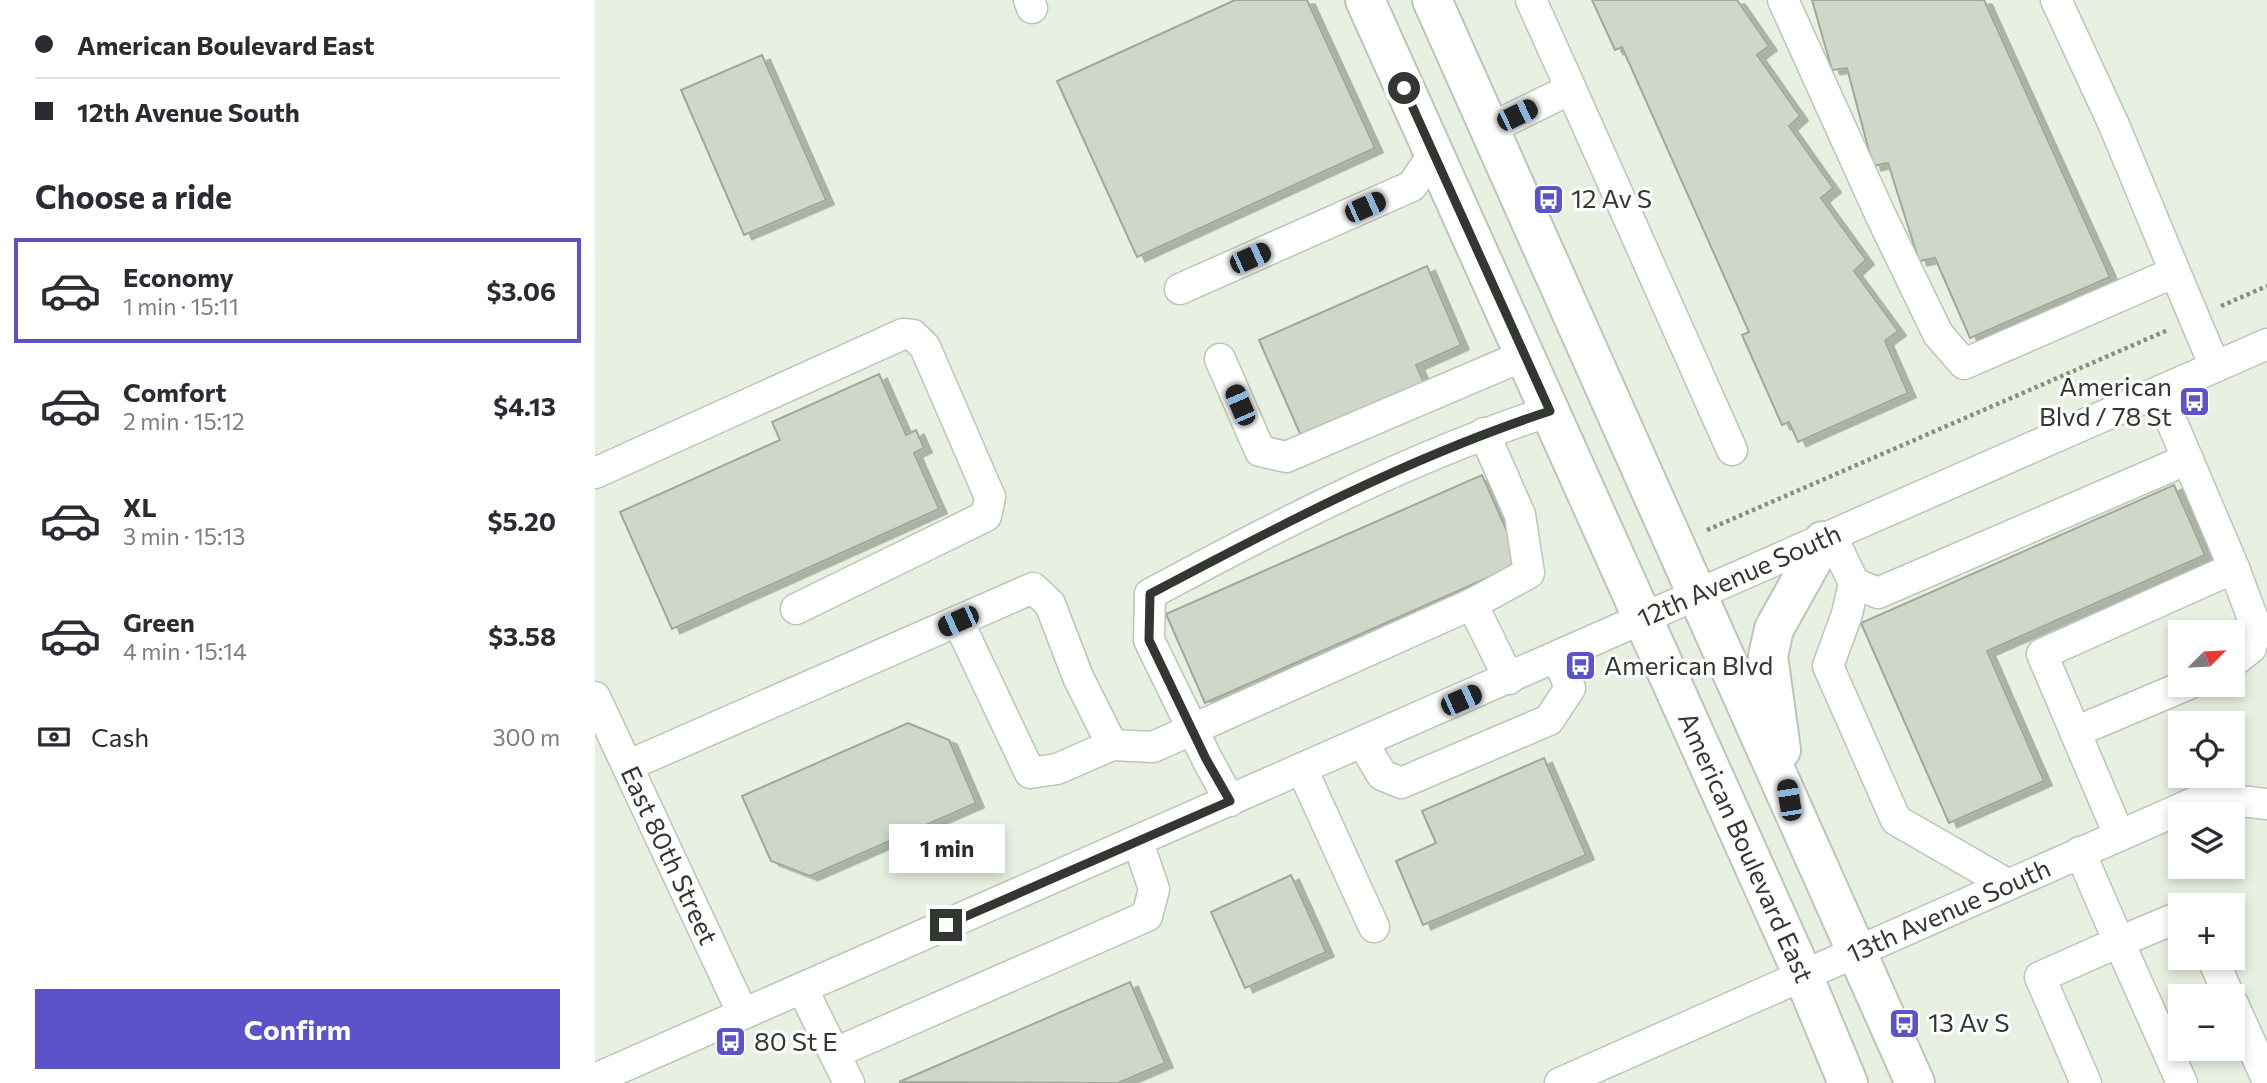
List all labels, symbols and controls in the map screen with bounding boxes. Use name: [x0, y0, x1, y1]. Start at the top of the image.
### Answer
text: American Boulevard East: [77, 29, 375, 60]
route start: [1388, 72, 1420, 104]
text: 12th Avenue South: [77, 96, 300, 127]
car: [1494, 96, 1541, 134]
text: Choose a ride: [35, 176, 232, 216]
bus stop icon: 12 Av S: [1531, 182, 1565, 216]
place label: 12 Av S: [1571, 182, 1652, 213]
car: [1342, 189, 1389, 225]
car: [1227, 240, 1274, 276]
icon: car: [39, 259, 102, 322]
text: Economy: [123, 261, 234, 292]
text: $3.06: [486, 275, 556, 306]
text: 1 min · 15:11: [123, 292, 239, 320]
place label: American Blvd / 78 St: [2039, 370, 2172, 431]
icon: car: [39, 374, 102, 437]
text: Comfort: [123, 376, 226, 407]
car: [1223, 382, 1258, 428]
bus stop icon: American Blvd / 78 St: [2178, 385, 2212, 419]
text: $4.13: [493, 390, 556, 421]
text: 2 min · 15:12: [123, 407, 245, 435]
icon: car: [39, 489, 102, 552]
text: XL: [123, 491, 157, 522]
text: $5.20: [487, 505, 556, 536]
street label: 12th Avenue South: [1632, 516, 1845, 633]
text: 3 min · 15:13: [123, 522, 245, 550]
car: [935, 603, 982, 639]
icon: car: [39, 604, 102, 667]
text: Green: [123, 606, 195, 637]
text: $3.58: [488, 620, 556, 651]
north arrow: [2168, 620, 2245, 696]
map controls: [2168, 620, 2245, 1061]
text: 4 min · 15:14: [123, 637, 247, 665]
bus stop icon: American Blvd: [1564, 649, 1598, 683]
place label: American Blvd: [1604, 649, 1773, 680]
car: [1438, 682, 1485, 718]
street label: American Boulevard East: [1673, 707, 1821, 986]
button: locate: [2168, 711, 2245, 788]
icon: cash: [35, 718, 73, 756]
text: Cash: [91, 721, 149, 752]
text: 300 m: [492, 723, 560, 751]
street label: East 80th Street: [615, 761, 725, 949]
car: [1776, 778, 1803, 822]
button: layers: [2168, 802, 2245, 879]
callout: 1 min: [888, 824, 1004, 872]
text: 1 min: [920, 834, 974, 862]
street label: 13th Avenue South: [1842, 851, 2055, 968]
button: +: [2168, 893, 2245, 970]
route end: [930, 909, 962, 941]
button: −: [2168, 984, 2245, 1061]
button: Confirm: [35, 989, 560, 1069]
bus stop icon: 13 Av S: [1888, 1006, 1922, 1040]
place label: 13 Av S: [1928, 1006, 2009, 1037]
bus stop icon: 80 St E: [714, 1025, 748, 1059]
place label: 80 St E: [754, 1025, 838, 1056]

